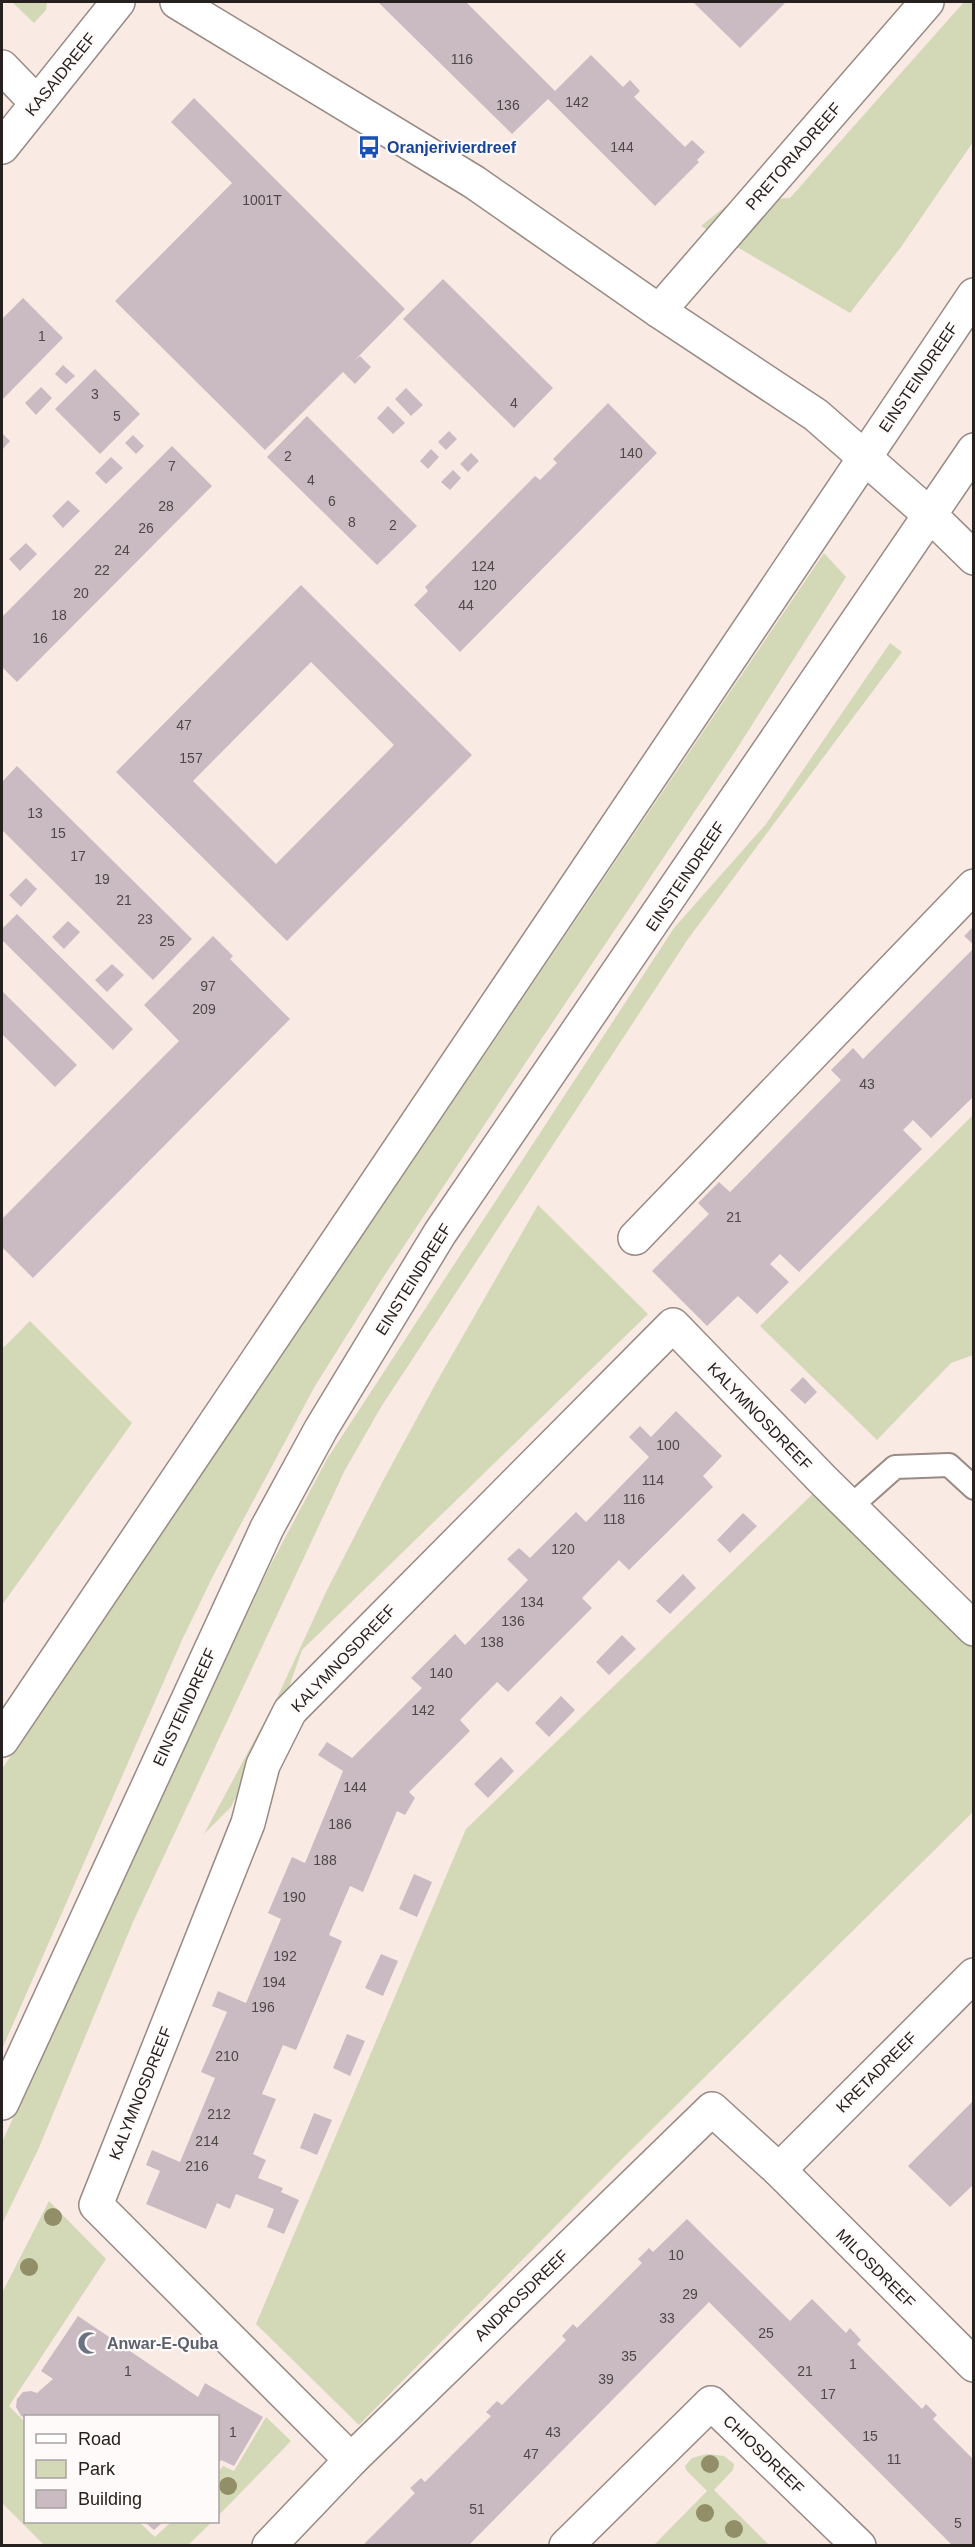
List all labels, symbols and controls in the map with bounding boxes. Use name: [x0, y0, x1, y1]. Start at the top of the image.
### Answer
street label: KASAIDREEF: [22, 29, 99, 119]
house number: 116: [451, 51, 473, 67]
house number: 142: [565, 94, 589, 110]
house number: 136: [496, 97, 520, 113]
street label: PRETORIADREEF: [742, 99, 844, 213]
bus stop icon: Oranjerivierdreef: [356, 134, 382, 160]
place label: Oranjerivierdreef: [387, 139, 517, 156]
house number: 144: [610, 139, 634, 155]
house number: 1001T: [242, 192, 282, 208]
street label: EINSTEINDREEF: [876, 319, 961, 435]
house number: 1: [38, 328, 46, 344]
house number: 3: [91, 386, 99, 402]
house number: 4: [510, 395, 518, 411]
house number: 5: [113, 408, 121, 424]
house number: 140: [619, 445, 643, 461]
house number: 2: [284, 448, 292, 464]
house number: 7: [168, 458, 176, 474]
house number: 4: [307, 472, 315, 488]
house number: 6: [328, 493, 336, 509]
house number: 28: [158, 498, 174, 514]
house number: 8: [348, 514, 356, 530]
house number: 2: [389, 517, 397, 533]
house number: 26: [138, 520, 154, 536]
house number: 24: [114, 542, 130, 558]
house number: 124: [471, 558, 495, 574]
house number: 22: [94, 562, 110, 578]
house number: 120: [473, 577, 497, 593]
house number: 20: [73, 585, 89, 601]
house number: 44: [458, 597, 474, 613]
house number: 18: [51, 607, 67, 623]
house number: 16: [32, 630, 48, 646]
house number: 47: [176, 717, 192, 733]
house number: 157: [179, 750, 203, 766]
house number: 13: [27, 805, 43, 821]
street label: EINSTEINDREEF: [643, 818, 728, 934]
house number: 15: [50, 825, 66, 841]
house number: 17: [70, 848, 86, 864]
house number: 19: [94, 871, 110, 887]
house number: 21: [116, 892, 132, 908]
house number: 23: [137, 911, 153, 927]
house number: 25: [159, 933, 175, 949]
house number: 97: [200, 978, 216, 994]
house number: 209: [192, 1001, 216, 1017]
house number: 43: [859, 1076, 875, 1092]
house number: 21: [726, 1209, 742, 1225]
street label: EINSTEINDREEF: [372, 1220, 455, 1338]
street label: KALYMNOSDREEF: [704, 1359, 815, 1473]
house number: 100: [656, 1437, 680, 1453]
house number: 114: [642, 1472, 664, 1488]
house number: 116: [623, 1491, 645, 1507]
house number: 118: [603, 1511, 625, 1527]
house number: 120: [551, 1541, 575, 1557]
house number: 134: [520, 1594, 544, 1610]
street label: KALYMNOSDREEF: [288, 1601, 399, 1715]
house number: 136: [501, 1613, 525, 1629]
house number: 138: [480, 1634, 504, 1650]
street label: EINSTEINDREEF: [150, 1645, 219, 1769]
house number: 140: [429, 1665, 453, 1681]
house number: 142: [411, 1702, 435, 1718]
house number: 144: [343, 1779, 367, 1795]
house number: 186: [328, 1816, 352, 1832]
house number: 188: [313, 1852, 337, 1868]
house number: 190: [282, 1889, 306, 1905]
house number: 192: [273, 1948, 297, 1964]
house number: 194: [262, 1974, 286, 1990]
house number: 196: [251, 1999, 275, 2015]
street label: KALYMNOSDREEF: [106, 2024, 175, 2162]
street label: KRETADREEF: [833, 2029, 920, 2116]
house number: 210: [215, 2048, 239, 2064]
house number: 212: [207, 2106, 231, 2122]
house number: 214: [195, 2133, 219, 2149]
house number: 216: [185, 2158, 209, 2174]
street label: MILOSDREEF: [833, 2226, 919, 2311]
street label: ANDROSDREEF: [471, 2246, 572, 2344]
house number: 10: [668, 2247, 684, 2263]
house number: 29: [682, 2286, 698, 2302]
house number: 33: [659, 2310, 675, 2326]
house number: 25: [758, 2325, 774, 2341]
mosque icon: Anwar-E-Quba: [76, 2330, 102, 2356]
place label: Anwar-E-Quba: [107, 2335, 218, 2352]
house number: 35: [621, 2348, 637, 2364]
house number: 1: [849, 2356, 857, 2372]
house number: 1: [124, 2363, 132, 2379]
house number: 21: [797, 2363, 813, 2379]
house number: 39: [598, 2371, 614, 2387]
house number: 17: [820, 2386, 836, 2402]
street label: CHIOSDREEF: [720, 2412, 807, 2497]
legend: [24, 2415, 219, 2523]
house number: 1: [229, 2424, 237, 2440]
house number: 43: [545, 2424, 561, 2440]
house number: 15: [862, 2428, 878, 2444]
text: Road: [78, 2429, 121, 2449]
house number: 47: [523, 2446, 539, 2462]
house number: 11: [887, 2451, 901, 2467]
text: Park: [78, 2459, 116, 2479]
text: Building: [78, 2489, 142, 2509]
house number: 51: [469, 2501, 485, 2517]
house number: 5: [954, 2515, 962, 2531]

